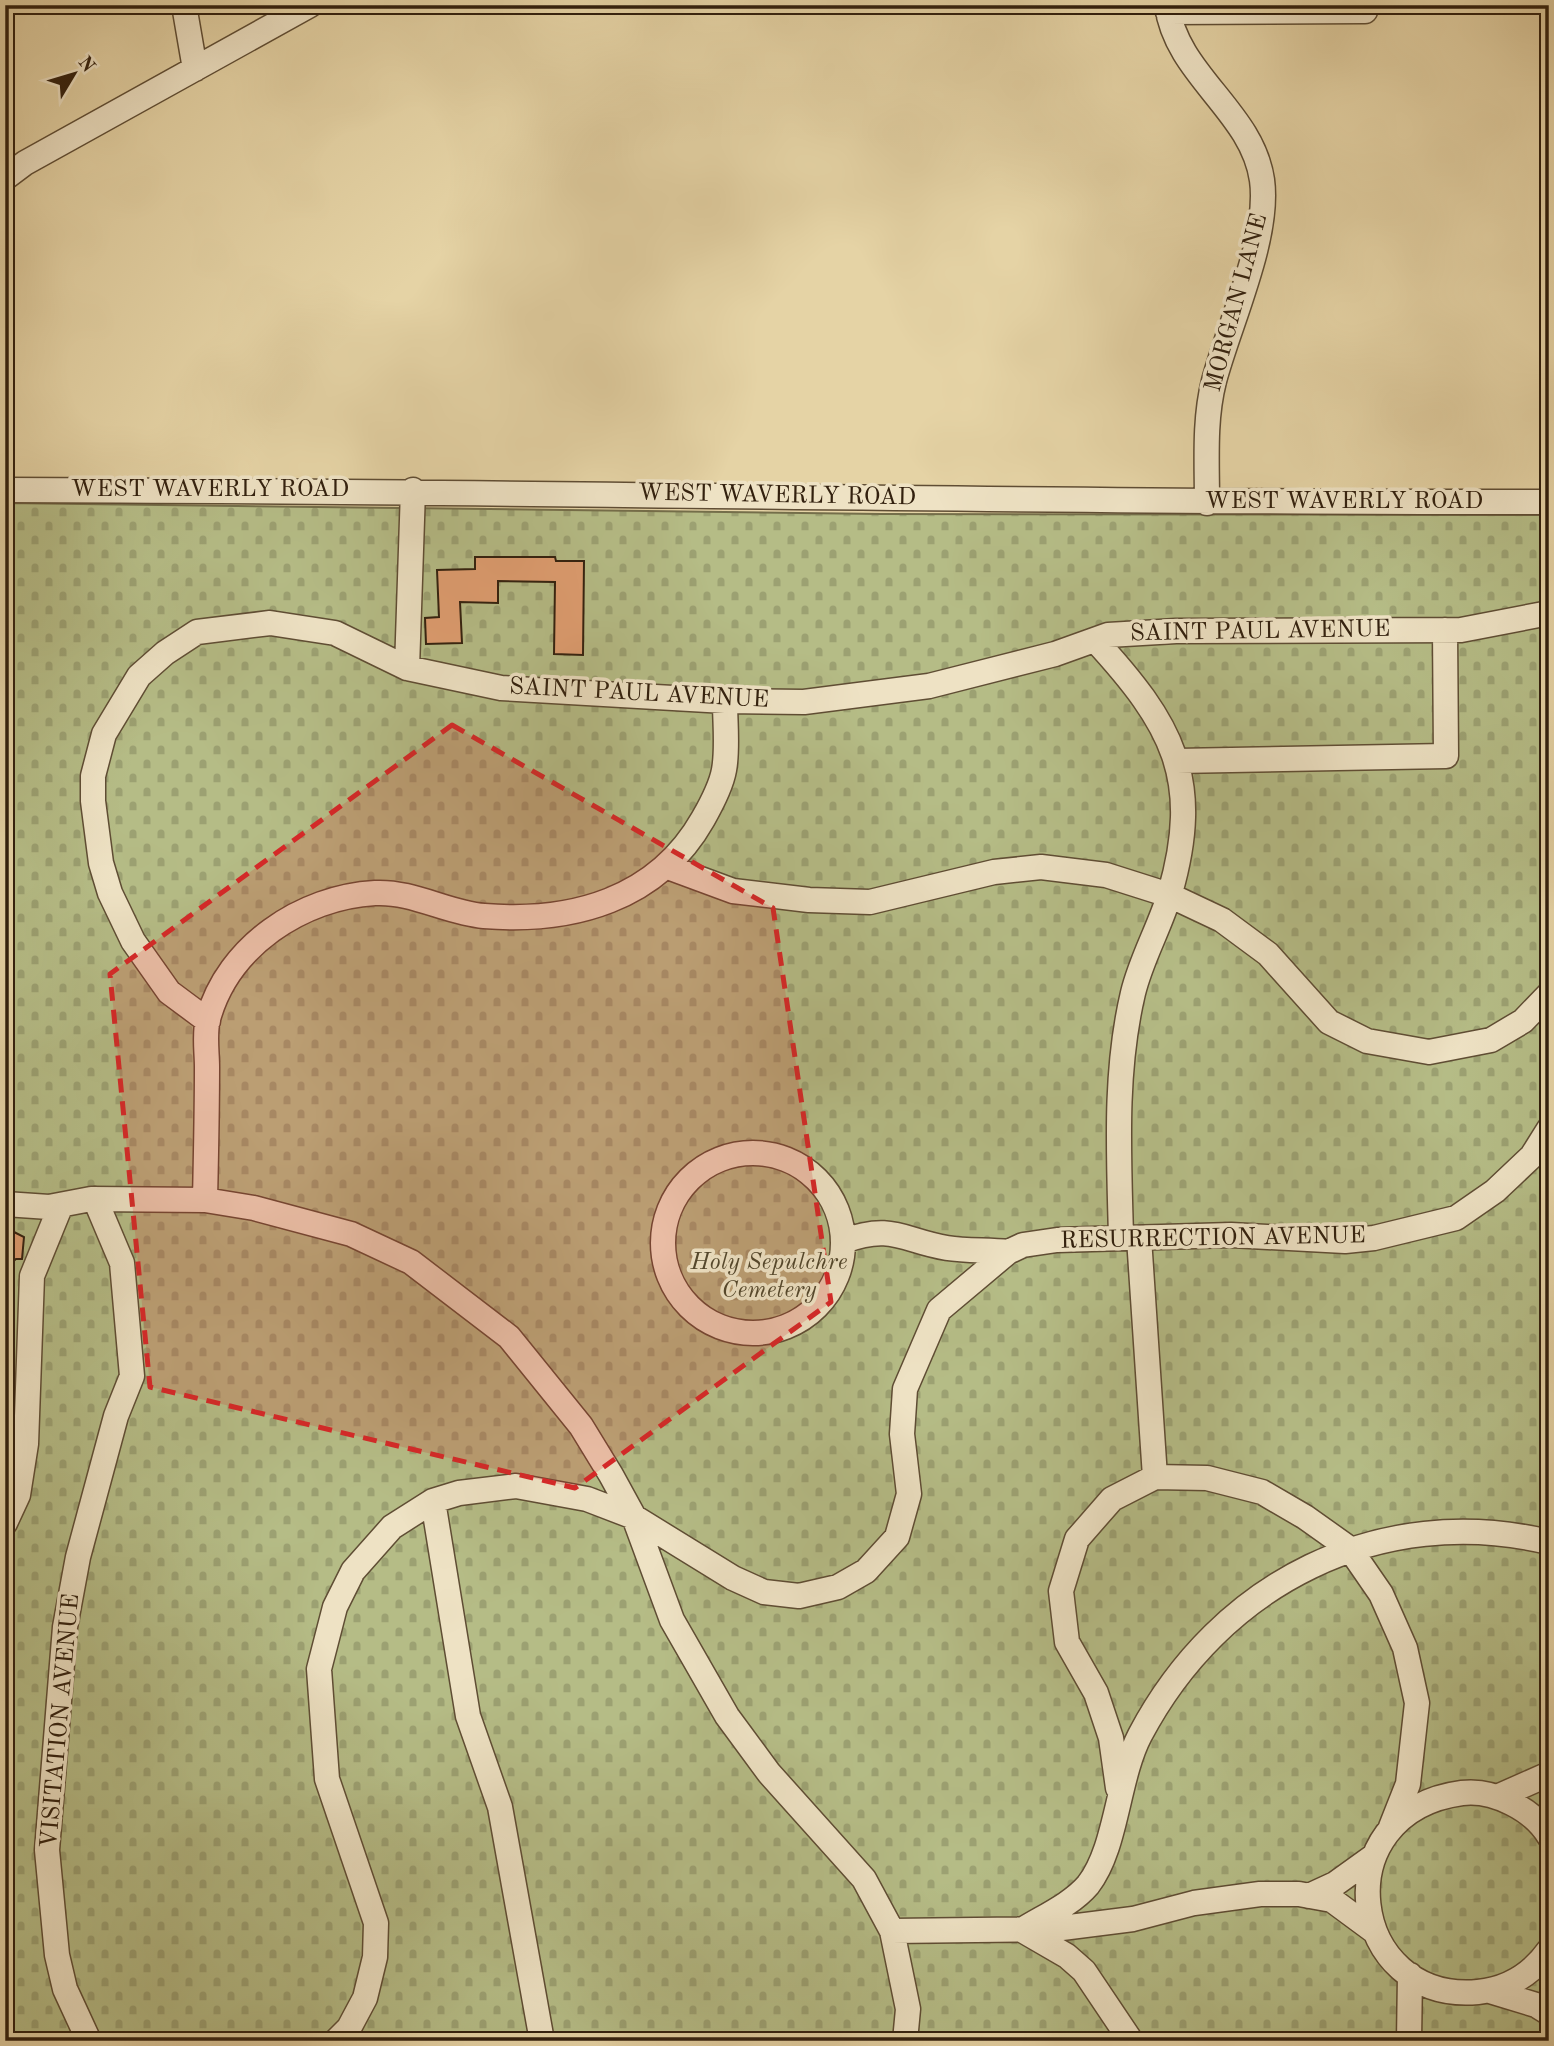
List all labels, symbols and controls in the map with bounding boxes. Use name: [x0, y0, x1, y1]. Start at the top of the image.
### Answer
north arrow: [38, 38, 108, 108]
text: N: [73, 53, 98, 77]
street label: MORGAN LANE: [1202, 211, 1272, 395]
street label: WEST WAVERLY ROAD: [71, 478, 349, 502]
street label: WEST WAVERLY ROAD: [638, 482, 916, 510]
street label: WEST WAVERLY ROAD: [1205, 490, 1483, 514]
street label: SAINT PAUL AVENUE: [1130, 618, 1390, 646]
street label: SAINT PAUL AVENUE: [508, 675, 770, 713]
street label: RESURRECTION AVENUE: [1060, 1224, 1366, 1254]
park label: Holy Sepulchre Cemetery: [689, 1251, 848, 1303]
street label: VISITATION AVENUE: [38, 1593, 84, 1849]

